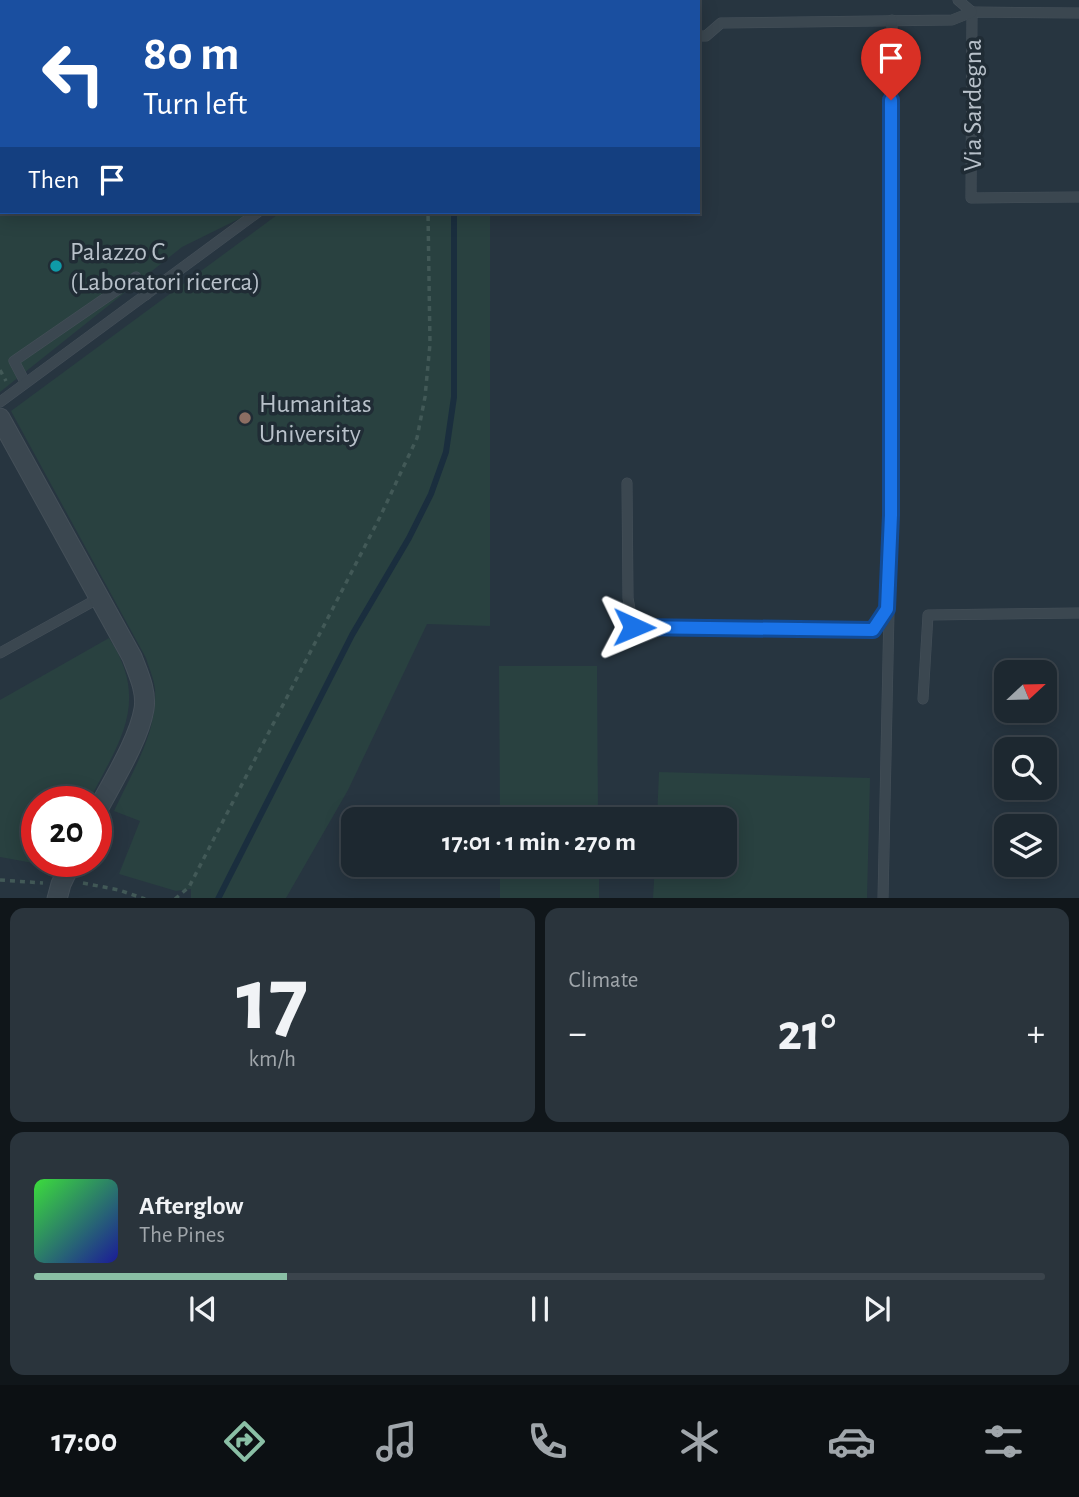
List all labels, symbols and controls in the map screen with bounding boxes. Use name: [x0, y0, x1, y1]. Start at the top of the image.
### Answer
icon: left: [28, 28, 119, 119]
pin: [861, 28, 921, 100]
text: 80 m: [143, 30, 240, 79]
icon: arrive: [872, 39, 910, 77]
street label: Via Sardegna: [960, 39, 986, 171]
text: Turn left: [143, 88, 247, 120]
icon: arrive: [93, 161, 131, 199]
text: Then: [28, 167, 79, 193]
place label: Palazzo C (Laboratori ricerca): [70, 239, 261, 295]
marker: Palazzo C (Laboratori ricerca): [48, 258, 64, 274]
place label: Humanitas University: [259, 391, 372, 447]
marker: Humanitas University: [237, 410, 253, 426]
position arrow: [597, 590, 671, 664]
north arrow: [994, 660, 1057, 723]
map controls: [994, 660, 1057, 877]
button: search: [994, 737, 1057, 800]
speed limit sign: 20: [21, 786, 112, 877]
button: layers: [994, 814, 1057, 877]
text: 17:01 · 1 min · 270 m: [442, 829, 636, 855]
text: 17: [236, 955, 308, 1046]
text: Climate: [569, 969, 638, 992]
text: 21°: [778, 1007, 836, 1059]
text: −: [569, 1015, 587, 1053]
text: +: [1027, 1015, 1045, 1053]
text: km/h: [249, 1048, 296, 1071]
text: Afterglow: [139, 1193, 243, 1219]
text: The Pines: [139, 1224, 225, 1247]
icon: previous: [184, 1290, 222, 1328]
icon: pause: [521, 1290, 559, 1328]
icon: next: [858, 1290, 896, 1328]
icon: directions: [220, 1417, 269, 1466]
icon: music: [372, 1417, 421, 1466]
icon: phone: [523, 1417, 572, 1466]
icon: climate: [675, 1417, 724, 1466]
icon: car: [827, 1417, 876, 1466]
icon: filters: [979, 1417, 1028, 1466]
text: 17:00: [51, 1425, 117, 1457]

